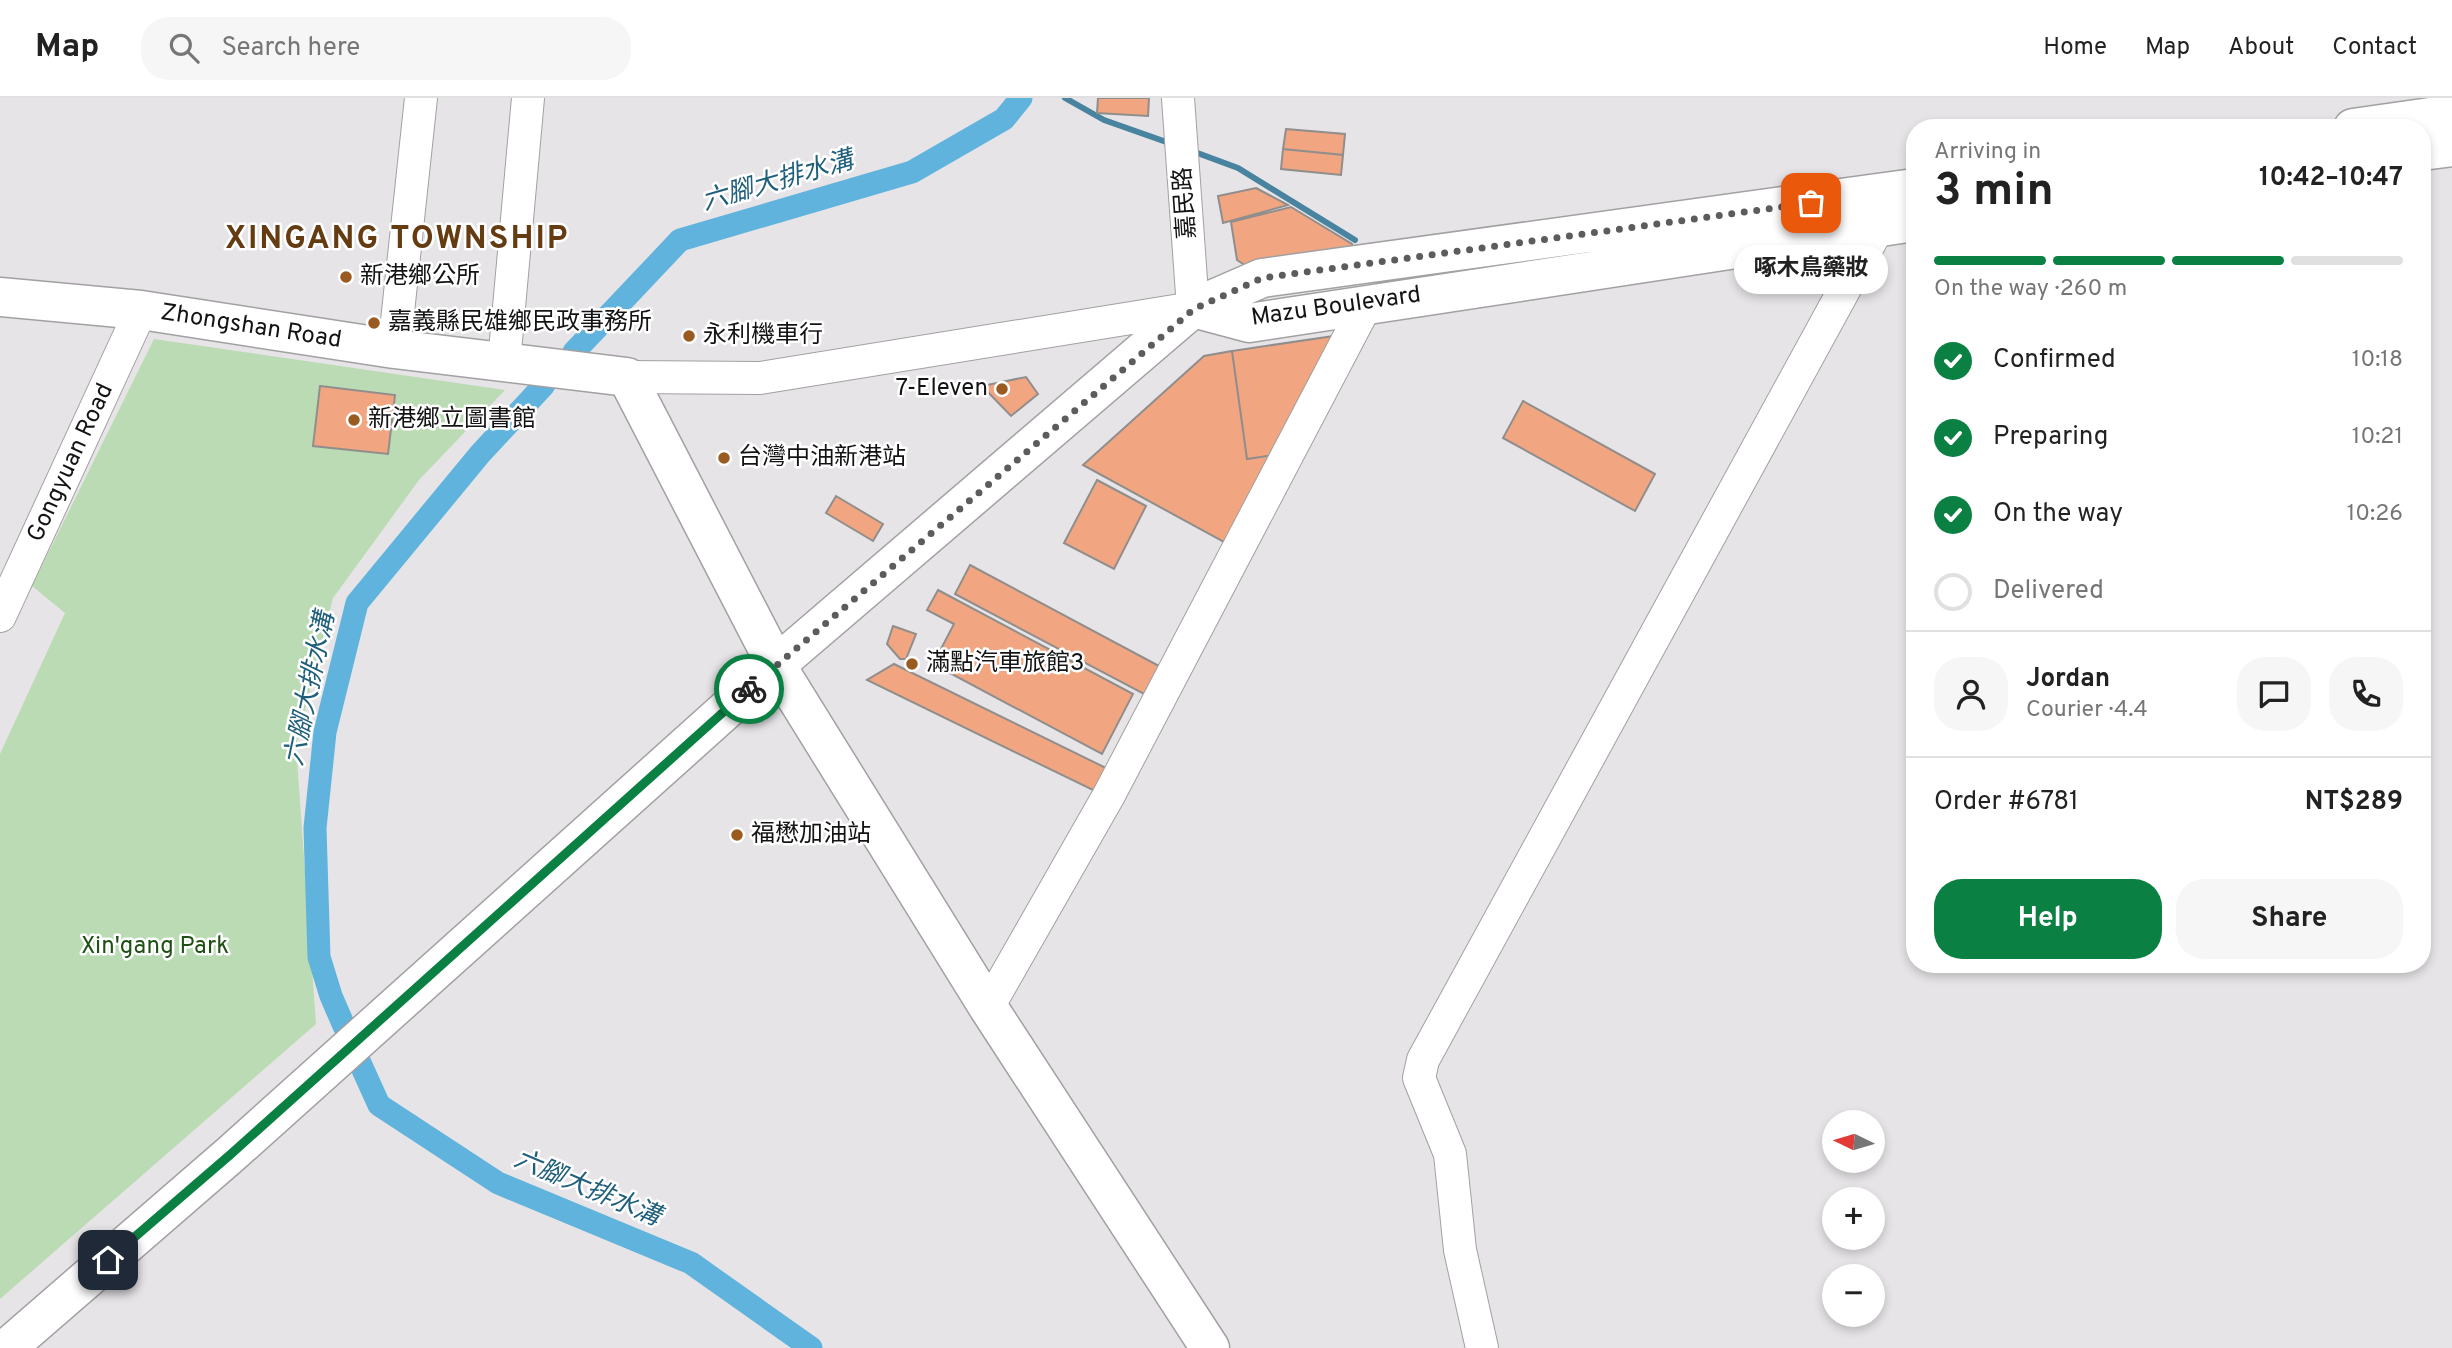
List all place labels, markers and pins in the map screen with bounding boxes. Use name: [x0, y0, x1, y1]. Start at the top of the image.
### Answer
pin: [1781, 173, 1841, 233]
callout: 啄木鳥藥妝: [1734, 245, 1888, 294]
place label: 新港鄉公所: [360, 262, 480, 292]
marker: 新港鄉公所: [338, 269, 354, 285]
place label: 嘉義縣民雄鄉民政事務所: [388, 308, 652, 338]
marker: 嘉義縣民雄鄉民政事務所: [366, 315, 382, 331]
place label: 永利機車行: [703, 321, 823, 351]
marker: 永利機車行: [681, 328, 697, 344]
place label: 7-Eleven: [895, 374, 988, 404]
marker: 7-Eleven: [994, 381, 1010, 397]
place label: 新港鄉立圖書館: [368, 405, 536, 435]
marker: 新港鄉立圖書館: [346, 412, 362, 428]
place label: 台灣中油新港站: [738, 443, 906, 473]
marker: 台灣中油新港站: [716, 450, 732, 466]
place label: 滿點汽車旅館3: [926, 649, 1084, 679]
marker: 滿點汽車旅館3: [904, 656, 920, 672]
place label: 福懋加油站: [751, 820, 871, 850]
marker: 福懋加油站: [729, 827, 745, 843]
pin: [78, 1230, 138, 1290]

